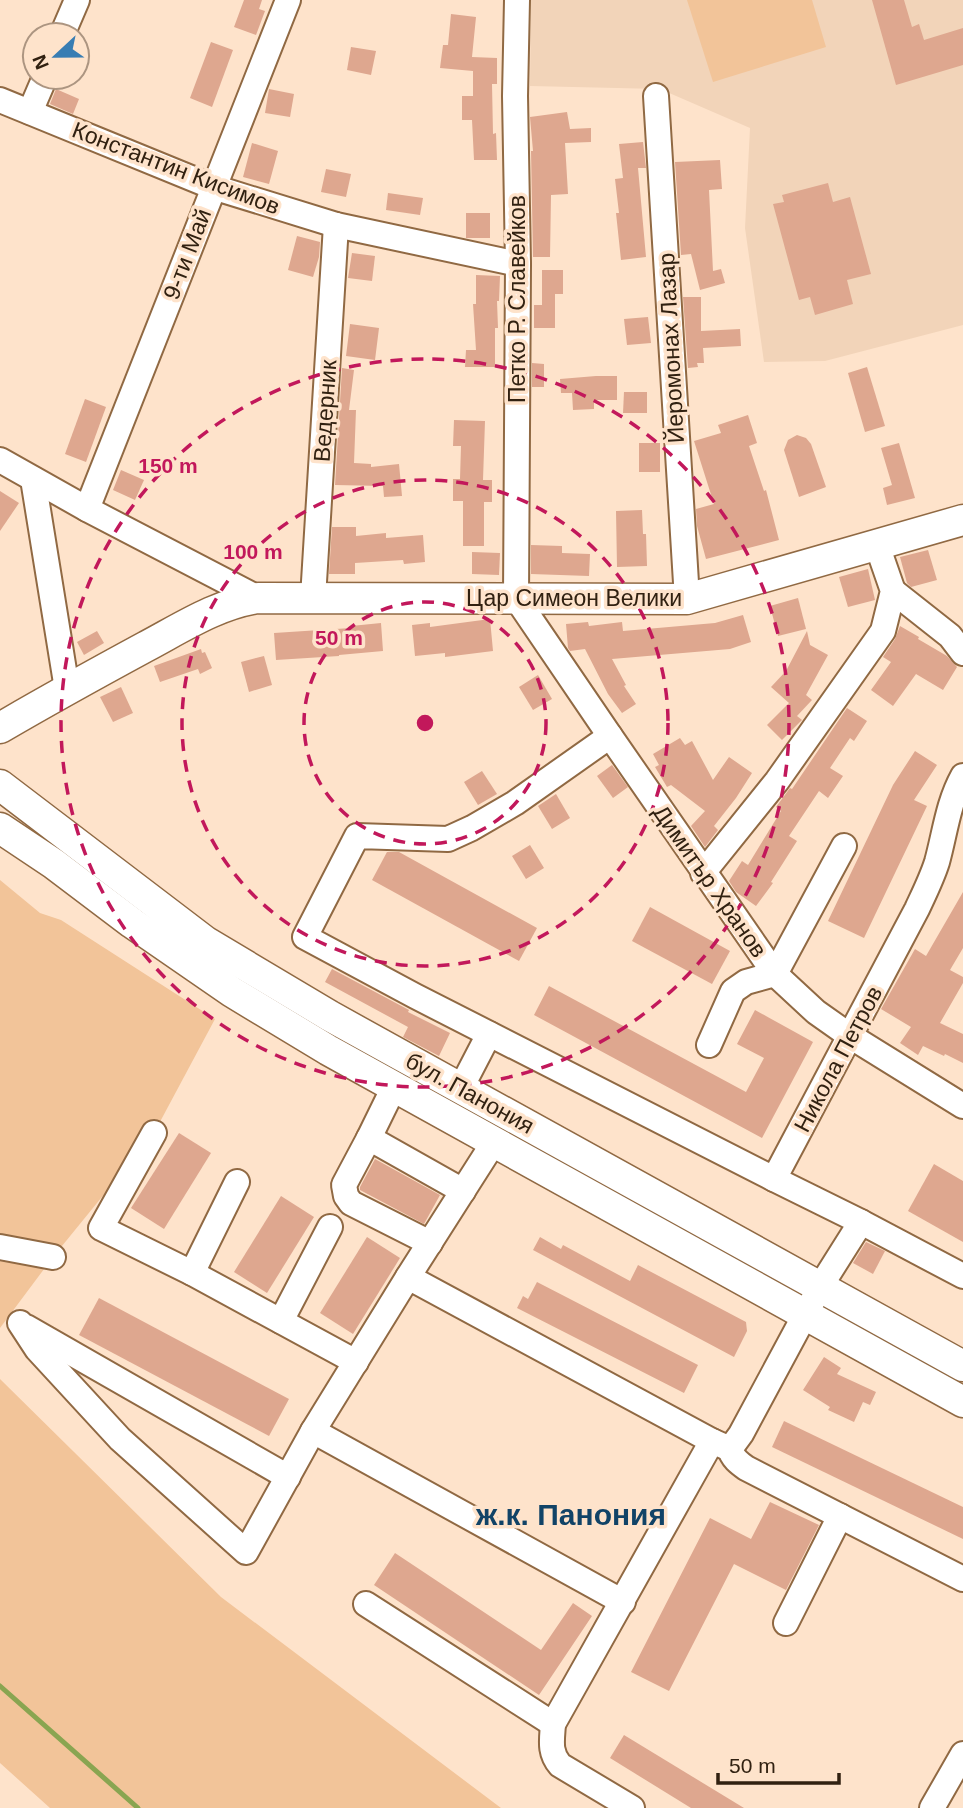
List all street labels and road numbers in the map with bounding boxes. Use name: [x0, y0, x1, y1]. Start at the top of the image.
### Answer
street label: Константин Кисимов: [69, 116, 283, 220]
street label: Петко Р. Славейков: [504, 195, 530, 403]
street label: 9-ти Май: [158, 205, 216, 303]
street label: Йеромонах Лазар: [652, 252, 689, 444]
street label: Ведерник: [308, 358, 342, 463]
street label: Цар Симеон Велики: [466, 585, 682, 611]
street label: Димитър Хранов: [648, 800, 772, 962]
street label: Никола Петров: [789, 982, 887, 1136]
street label: бул. Панония: [401, 1047, 539, 1139]

